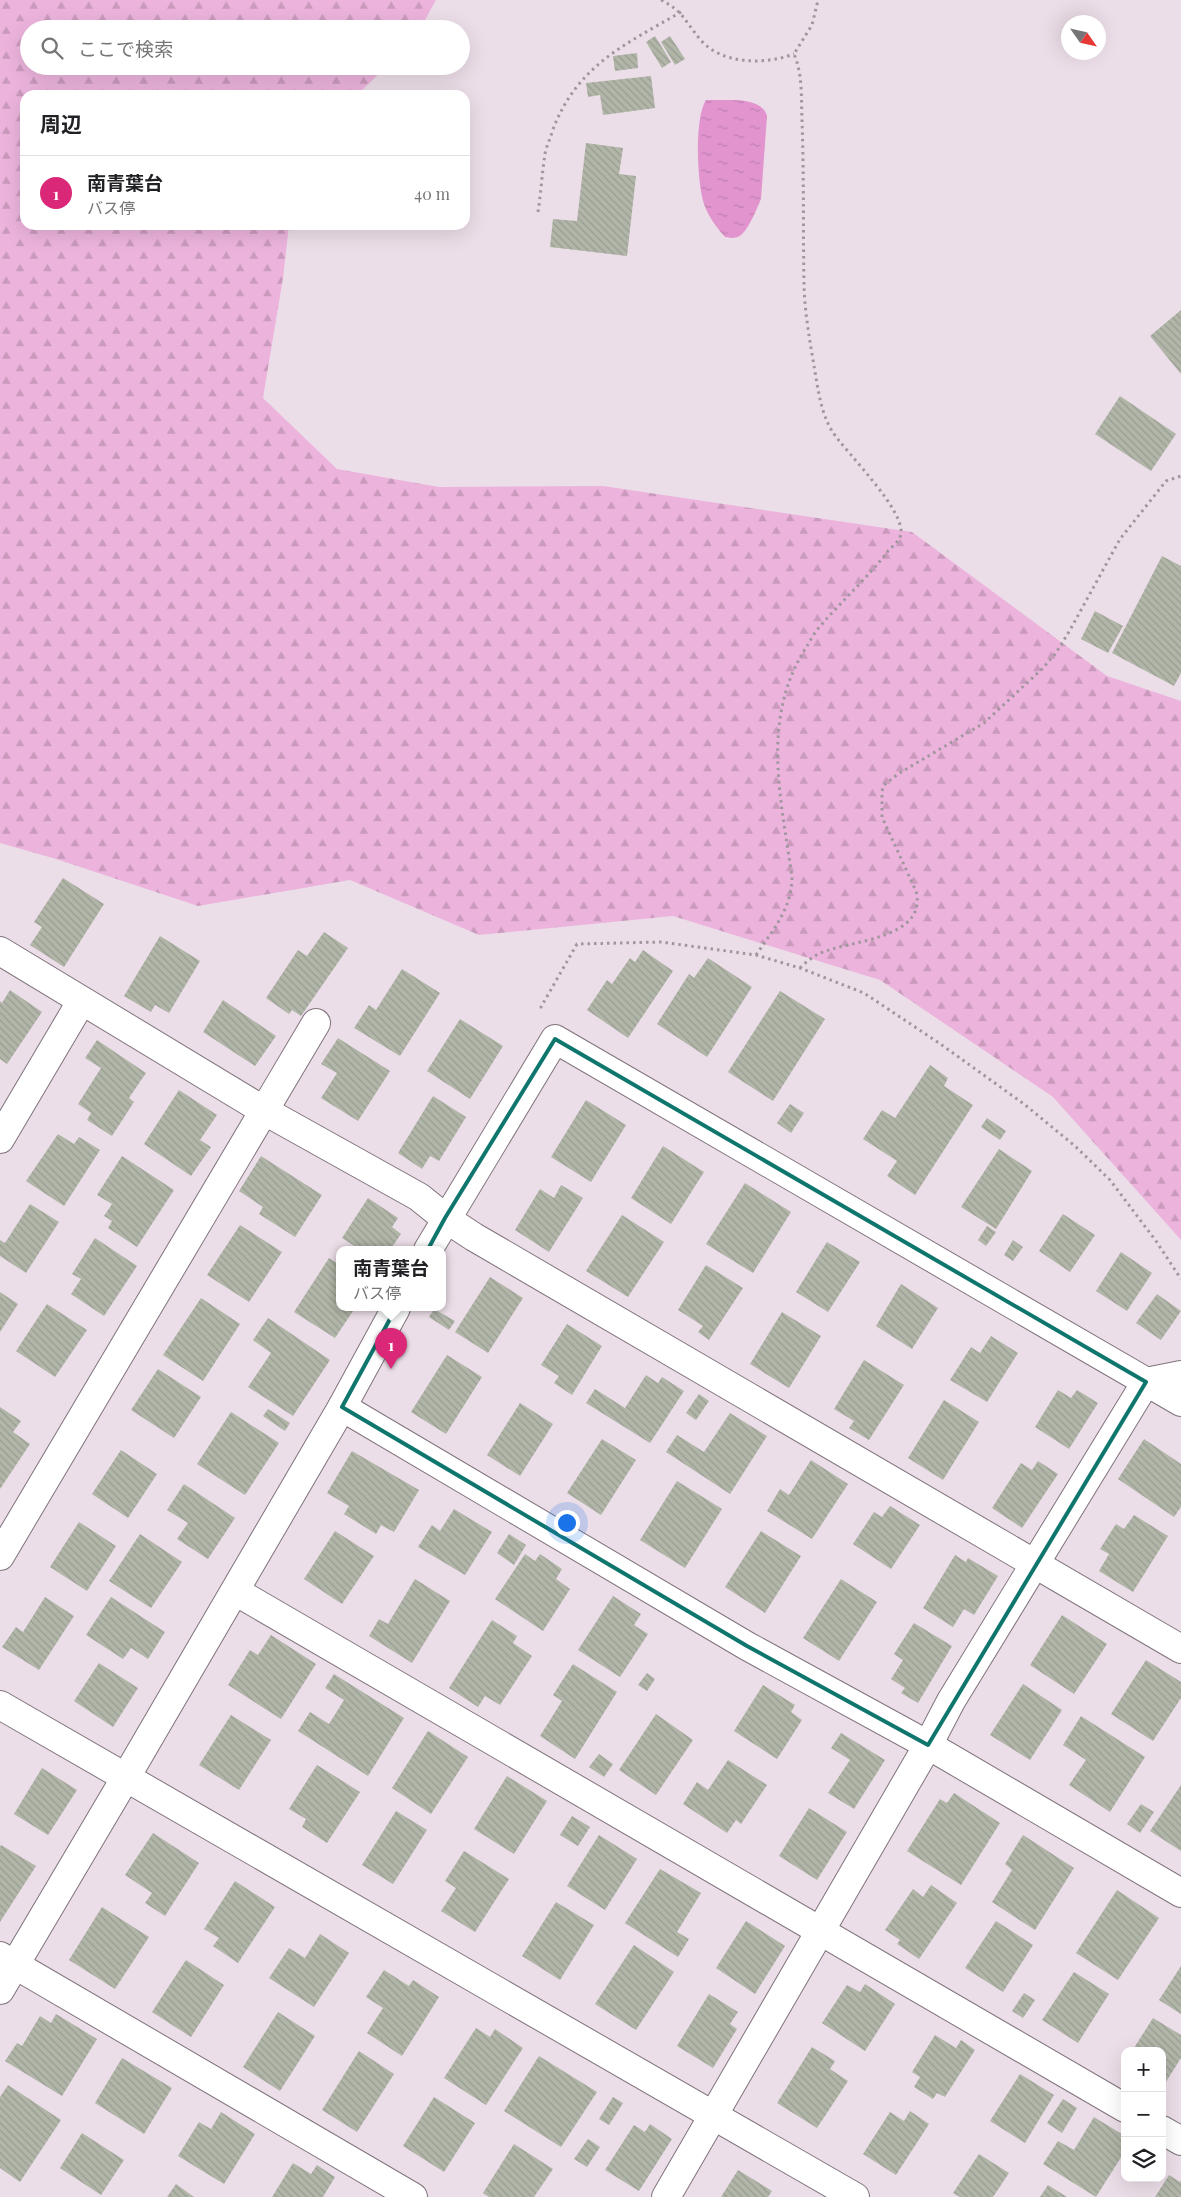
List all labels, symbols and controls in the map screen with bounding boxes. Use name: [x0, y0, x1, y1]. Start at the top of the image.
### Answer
north arrow: [1061, 15, 1106, 60]
search box: [20, 20, 470, 75]
icon: search: [38, 34, 66, 62]
text: ここで検索: [78, 35, 173, 61]
text: 周辺: [40, 109, 82, 137]
text: 南青葉台: [87, 169, 163, 195]
text: 1: [53, 183, 59, 204]
text: 40 m: [414, 183, 450, 204]
text: バス停: [87, 197, 135, 218]
popup: [336, 1246, 446, 1311]
text: 南青葉台: [353, 1254, 429, 1280]
text: バス停: [353, 1282, 401, 1303]
pin: 1: [375, 1328, 407, 1369]
your location: [554, 1510, 580, 1536]
map controls: [1121, 2047, 1166, 2182]
button: +: [1121, 2047, 1166, 2092]
button: −: [1121, 2092, 1166, 2137]
button: layers: [1121, 2137, 1166, 2182]

